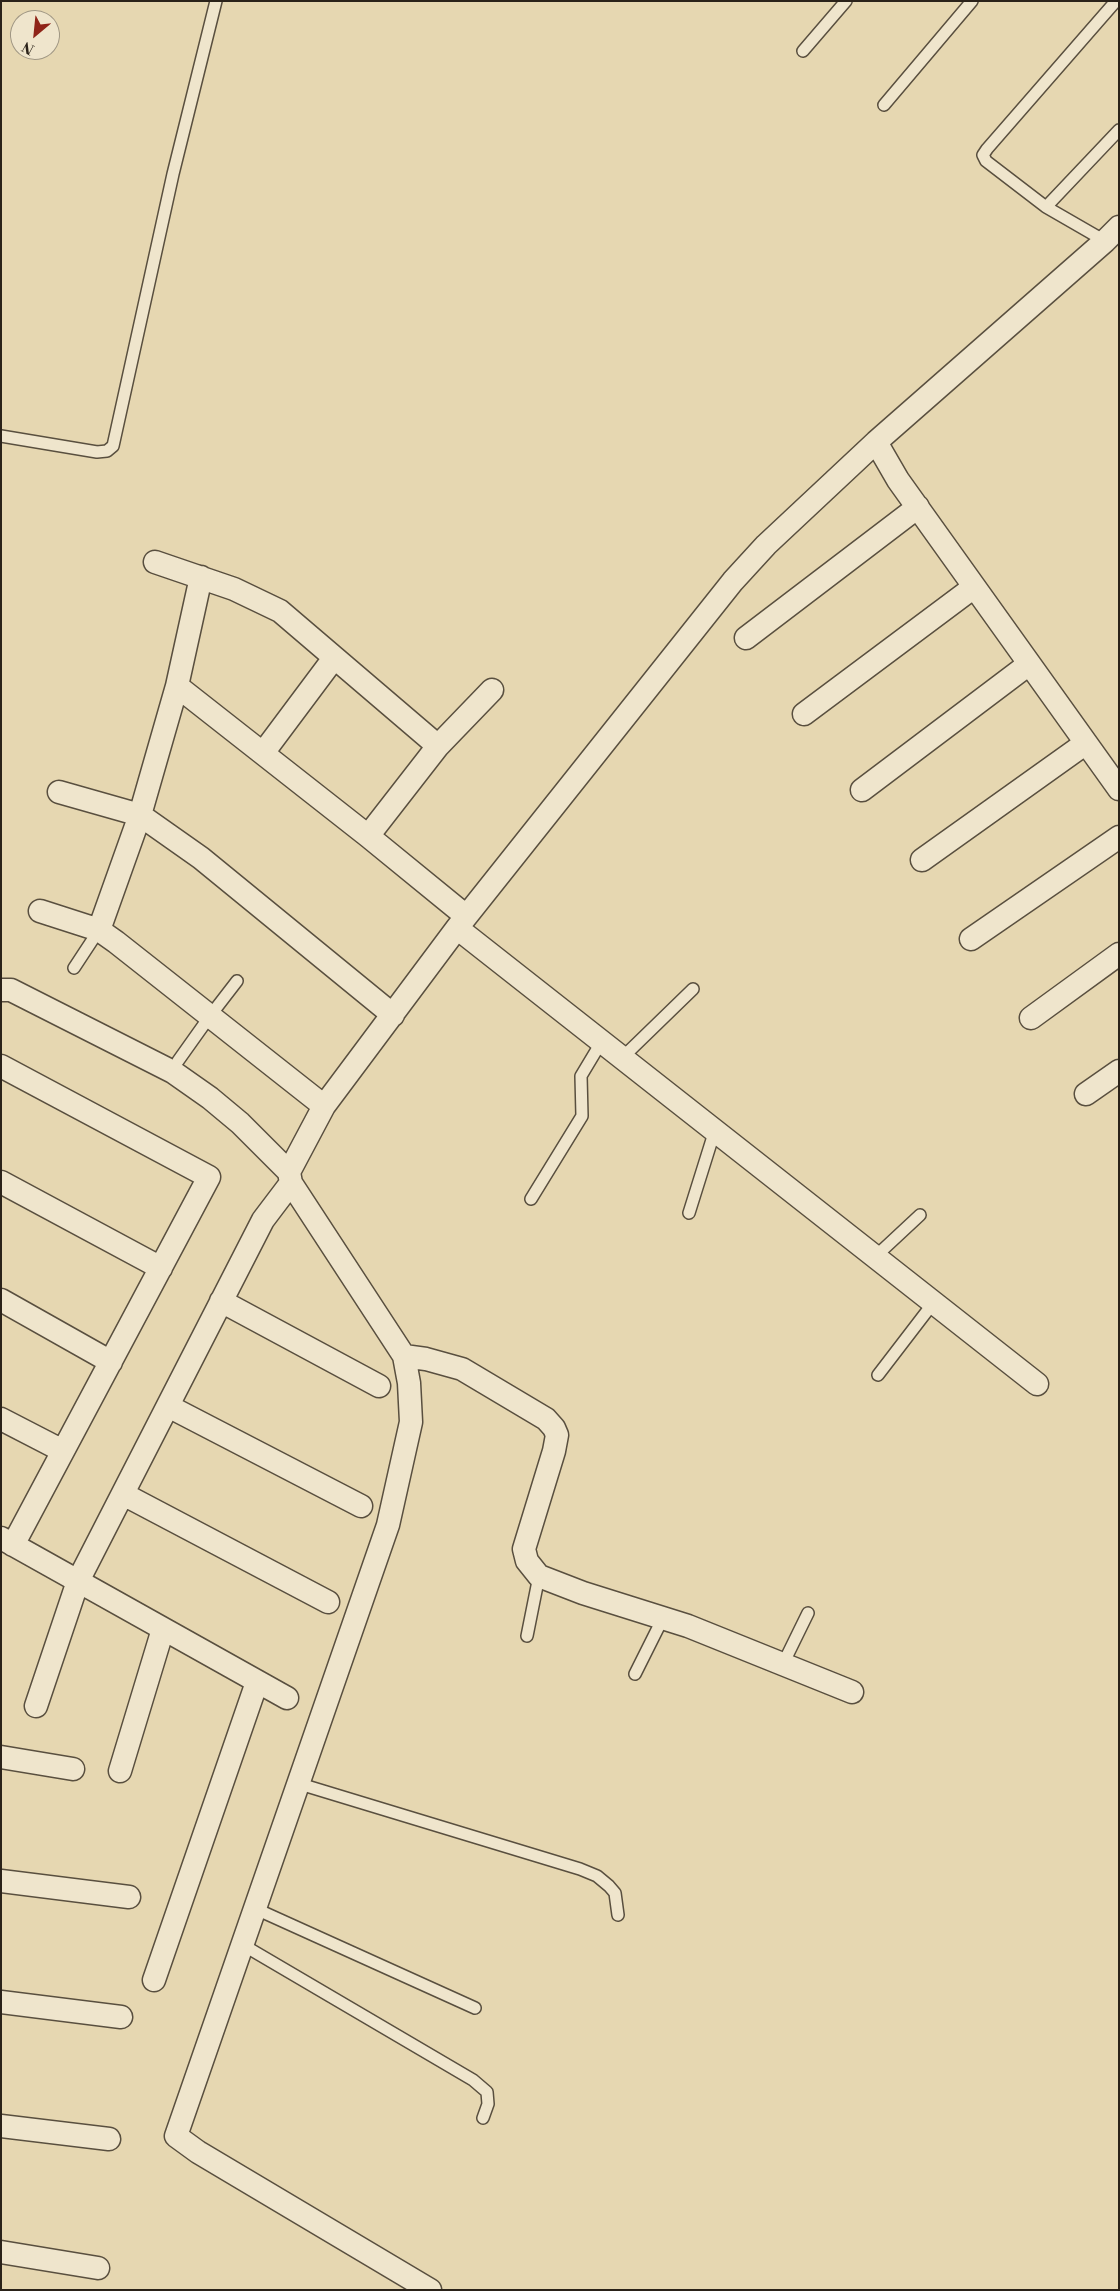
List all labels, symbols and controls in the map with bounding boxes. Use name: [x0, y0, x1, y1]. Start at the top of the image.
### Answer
north arrow: [10, 10, 60, 60]
text: N: [19, 37, 38, 58]

